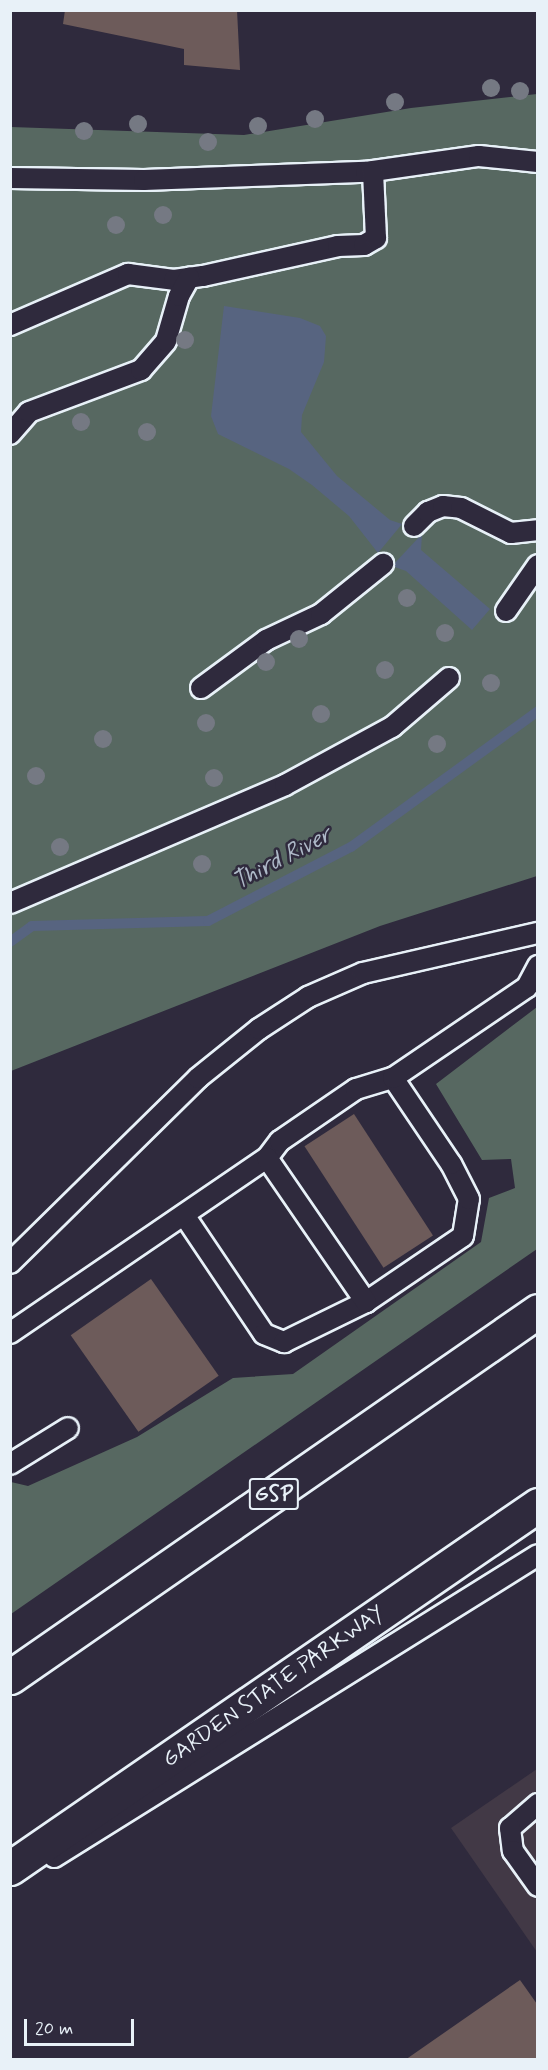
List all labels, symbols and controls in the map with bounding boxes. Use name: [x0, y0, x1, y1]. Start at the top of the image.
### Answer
water label: Third River: [226, 820, 338, 898]
road number: GSP: [248, 1476, 300, 1512]
street label: GARDEN STATE PARKWAY: [159, 1601, 389, 1773]
scale bar: [27, 2007, 136, 2045]
text: 20 m: [35, 2017, 73, 2041]

